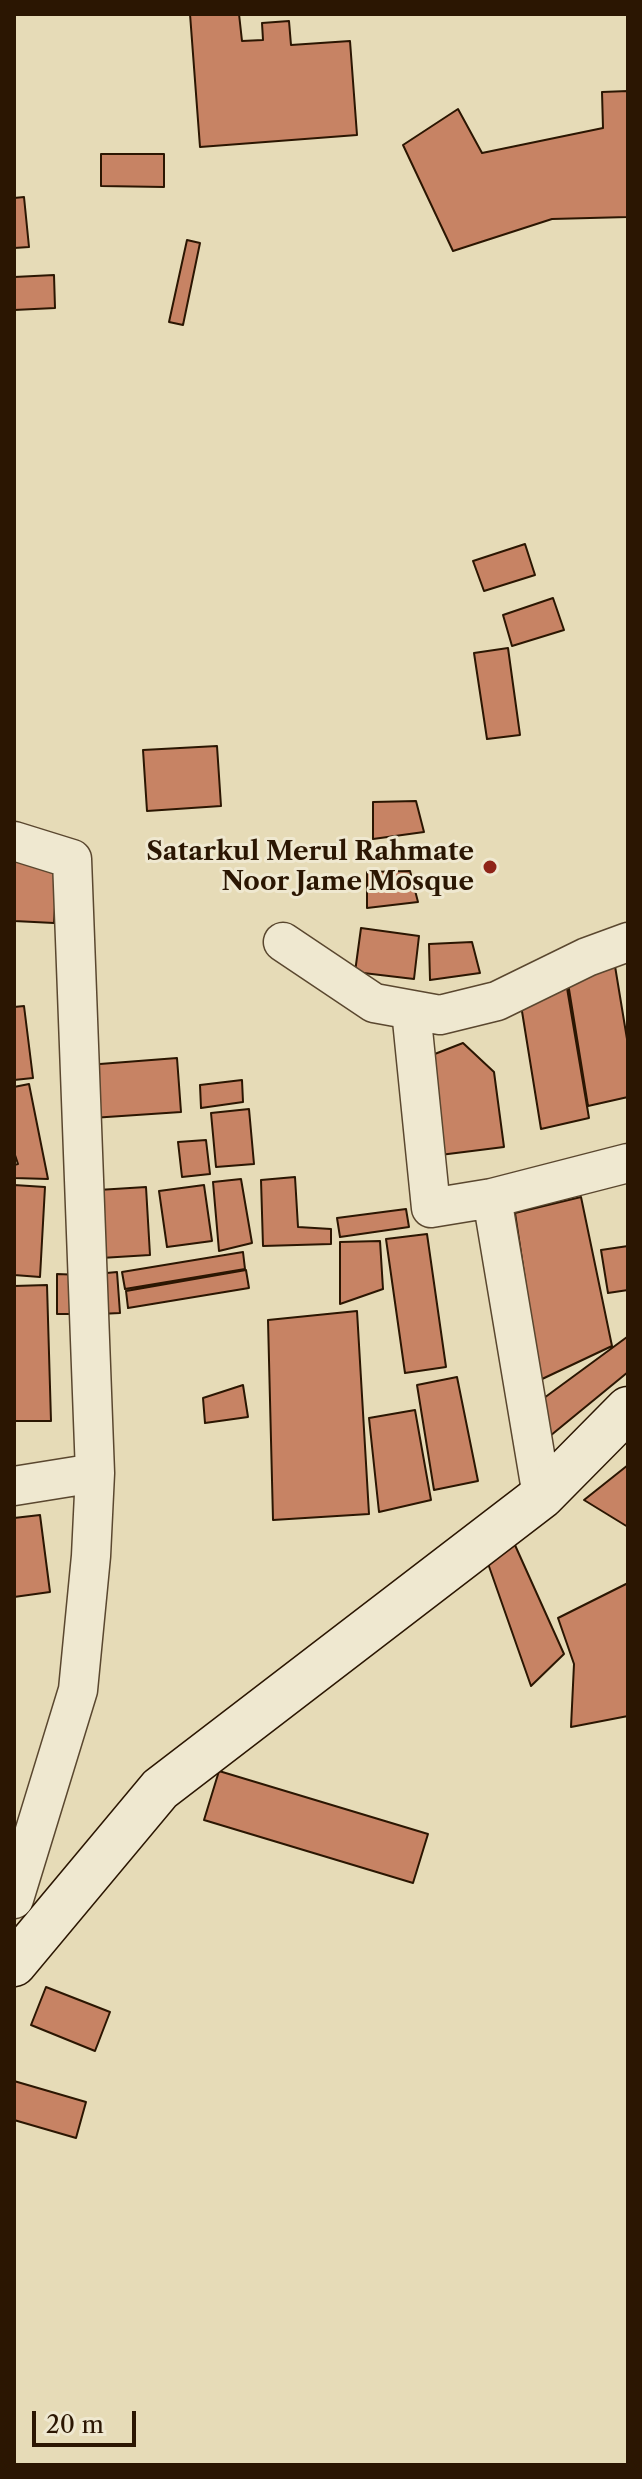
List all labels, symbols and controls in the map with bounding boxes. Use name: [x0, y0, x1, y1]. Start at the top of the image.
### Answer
place label: Satarkul Merul Rahmate Noor Jame Mosque: [146, 836, 474, 898]
marker: Satarkul Merul Rahmate Noor Jame Mosque: [481, 858, 499, 876]
scale bar: [36, 2395, 140, 2445]
text: 20 m: [46, 2410, 104, 2439]

